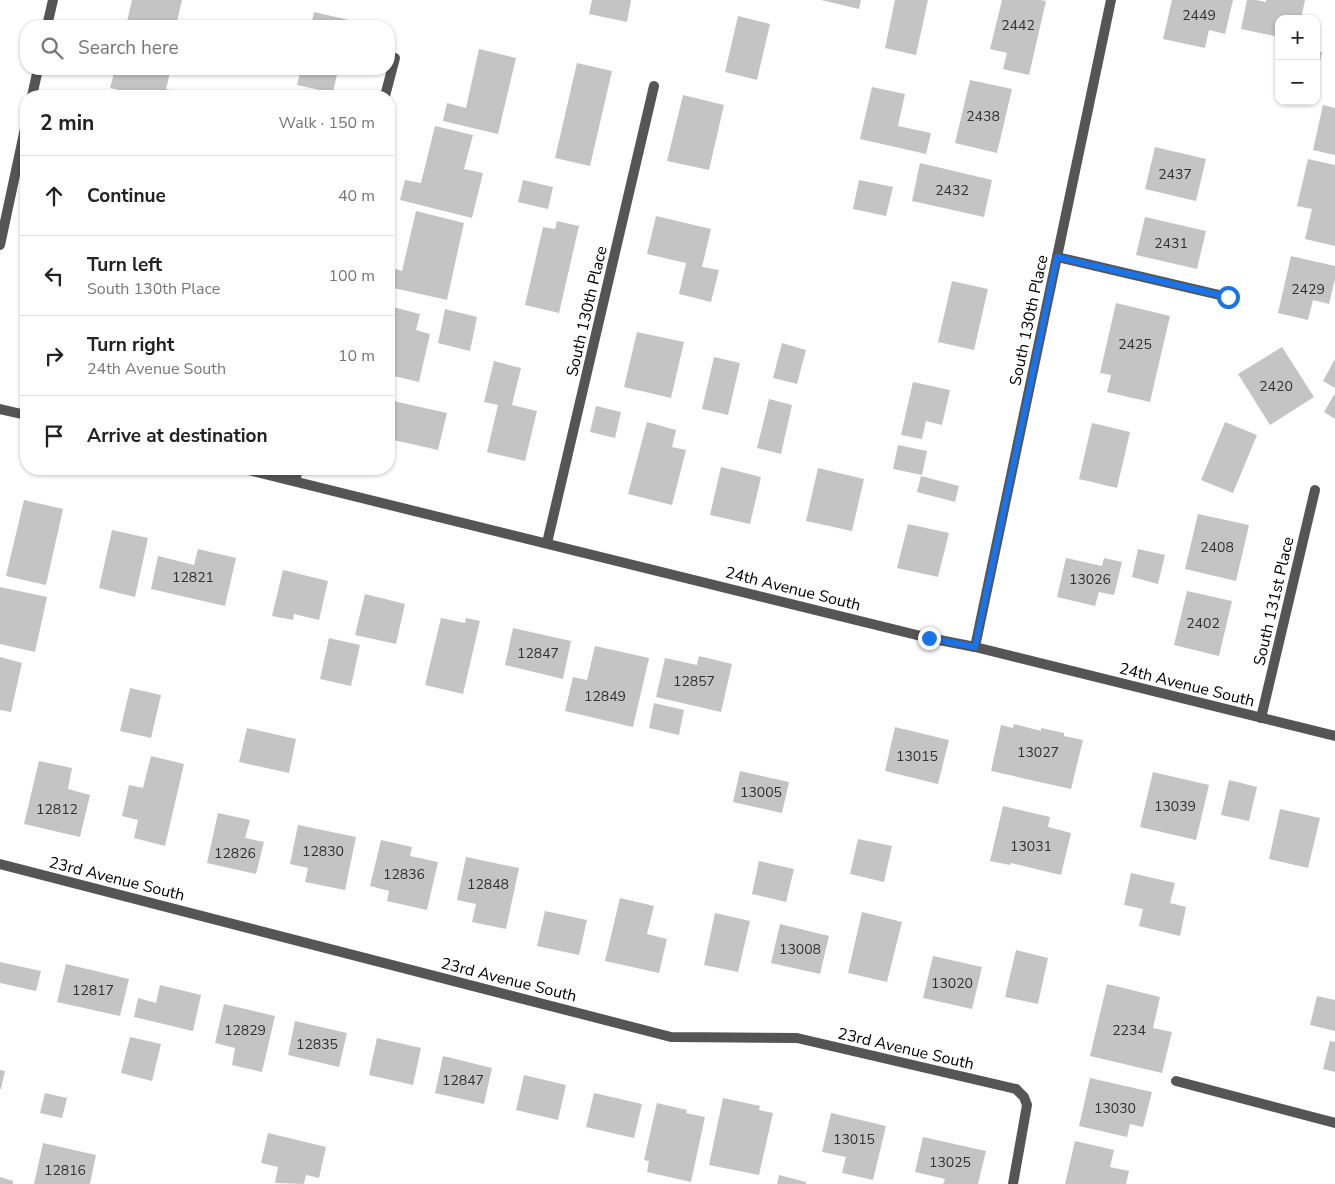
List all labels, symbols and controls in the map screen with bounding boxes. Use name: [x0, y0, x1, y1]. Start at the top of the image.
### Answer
house number: 2449: [1182, 6, 1216, 25]
map controls: [1275, 15, 1320, 105]
button: +: [1275, 15, 1320, 60]
house number: 2442: [1001, 16, 1035, 35]
search box: [20, 20, 395, 75]
icon: search: [38, 34, 66, 62]
text: Search here: [78, 35, 179, 61]
button: −: [1275, 60, 1320, 105]
house number: 2438: [966, 107, 1000, 126]
text: 2 min: [40, 109, 94, 137]
text: Walk · 150 m: [279, 112, 375, 134]
house number: 2437: [1158, 165, 1192, 184]
house number: 2432: [935, 181, 969, 200]
icon: ahead: [40, 182, 68, 210]
text: Continue: [87, 183, 166, 209]
text: 40 m: [338, 185, 375, 207]
house number: 2431: [1154, 234, 1188, 253]
street label: South 130th Place: [561, 244, 613, 379]
text: Turn left: [87, 252, 162, 278]
street label: South 130th Place: [1004, 253, 1054, 388]
icon: left: [40, 262, 68, 290]
text: 100 m: [328, 265, 375, 287]
text: South 130th Place: [87, 278, 220, 300]
house number: 2429: [1291, 280, 1325, 299]
route start: [1217, 286, 1240, 309]
text: Turn right: [87, 332, 174, 358]
house number: 2425: [1118, 335, 1152, 354]
icon: right: [40, 342, 68, 370]
text: 10 m: [338, 345, 375, 367]
text: 24th Avenue South: [87, 358, 226, 380]
house number: 2420: [1259, 377, 1293, 396]
icon: arrive: [40, 422, 68, 450]
text: Arrive at destination: [87, 423, 268, 449]
street label: South 131st Place: [1248, 535, 1300, 668]
house number: 2408: [1200, 538, 1234, 557]
street label: 24th Avenue South: [723, 561, 863, 616]
house number: 12821: [172, 568, 214, 587]
house number: 13026: [1069, 570, 1111, 589]
house number: 2402: [1186, 614, 1220, 633]
route end: [918, 627, 941, 650]
house number: 12847: [517, 644, 559, 663]
street label: 24th Avenue South: [1117, 657, 1257, 712]
house number: 12857: [673, 672, 715, 691]
house number: 12849: [584, 687, 626, 706]
house number: 13027: [1017, 743, 1059, 762]
house number: 13015: [896, 747, 938, 766]
house number: 13005: [740, 783, 782, 802]
house number: 13039: [1154, 797, 1196, 816]
house number: 12812: [36, 800, 78, 819]
house number: 13031: [1010, 837, 1052, 856]
house number: 12830: [302, 842, 344, 861]
house number: 12826: [214, 844, 256, 863]
street label: 23rd Avenue South: [47, 851, 187, 906]
house number: 12836: [383, 865, 425, 884]
house number: 12848: [467, 875, 509, 894]
house number: 13008: [779, 940, 821, 959]
street label: 23rd Avenue South: [439, 952, 579, 1007]
house number: 13020: [931, 974, 973, 993]
house number: 12817: [72, 981, 114, 1000]
house number: 12829: [224, 1021, 266, 1040]
house number: 2234: [1112, 1021, 1146, 1040]
street label: 23rd Avenue South: [835, 1023, 976, 1075]
house number: 12835: [296, 1035, 338, 1054]
house number: 12847: [442, 1071, 484, 1090]
house number: 13030: [1094, 1099, 1136, 1118]
house number: 13015: [833, 1130, 875, 1149]
house number: 13025: [929, 1153, 971, 1172]
house number: 12816: [44, 1161, 86, 1180]

